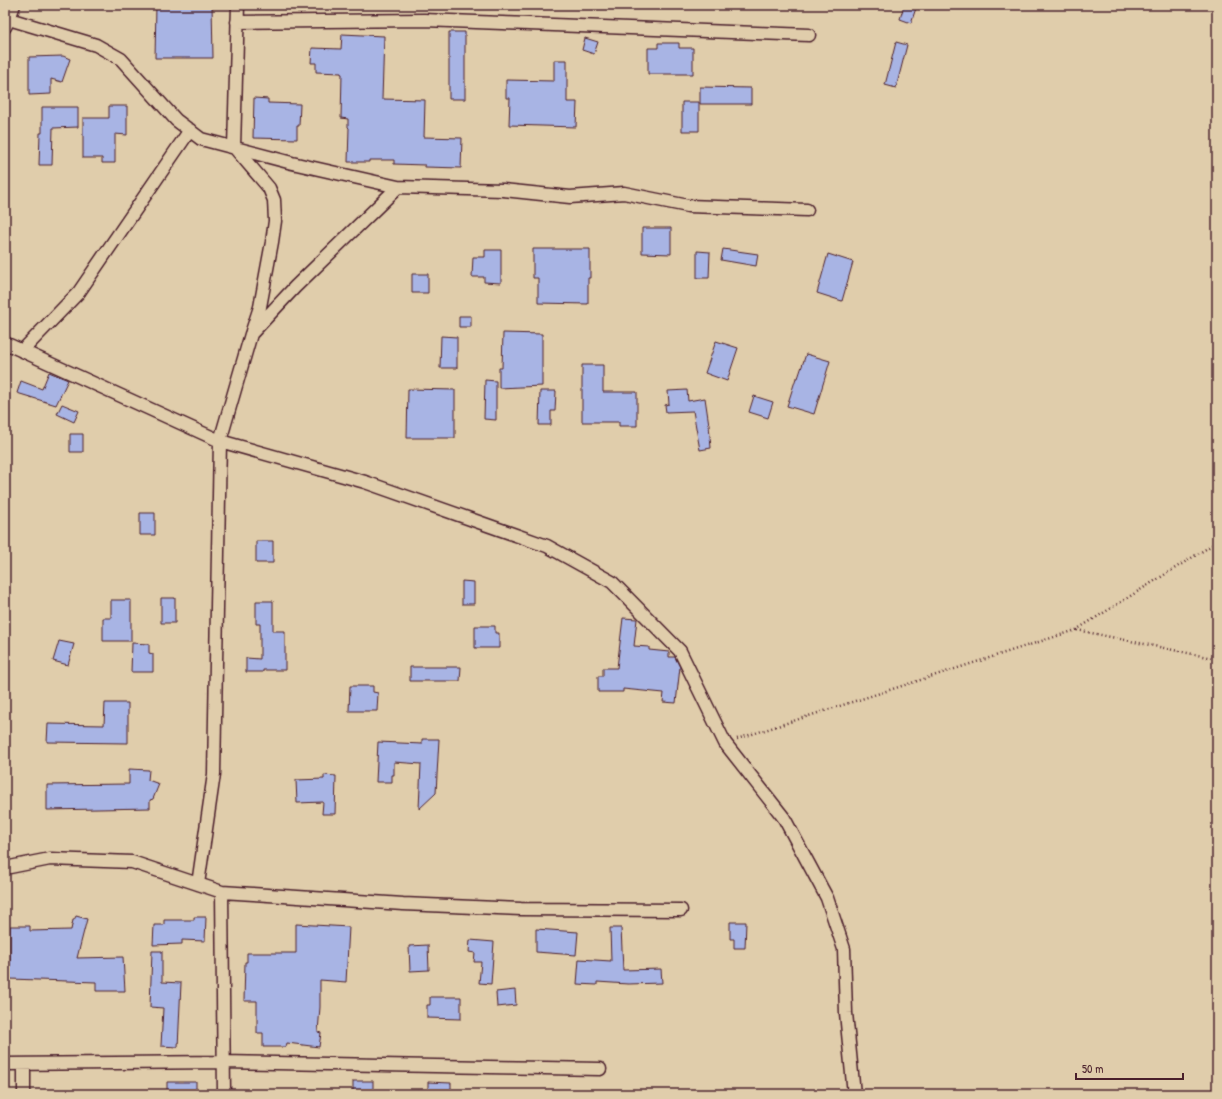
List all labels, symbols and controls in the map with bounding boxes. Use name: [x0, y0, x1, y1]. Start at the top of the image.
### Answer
scale bar: [1076, 1055, 1183, 1081]
text: 50 m: [1082, 1060, 1103, 1077]

